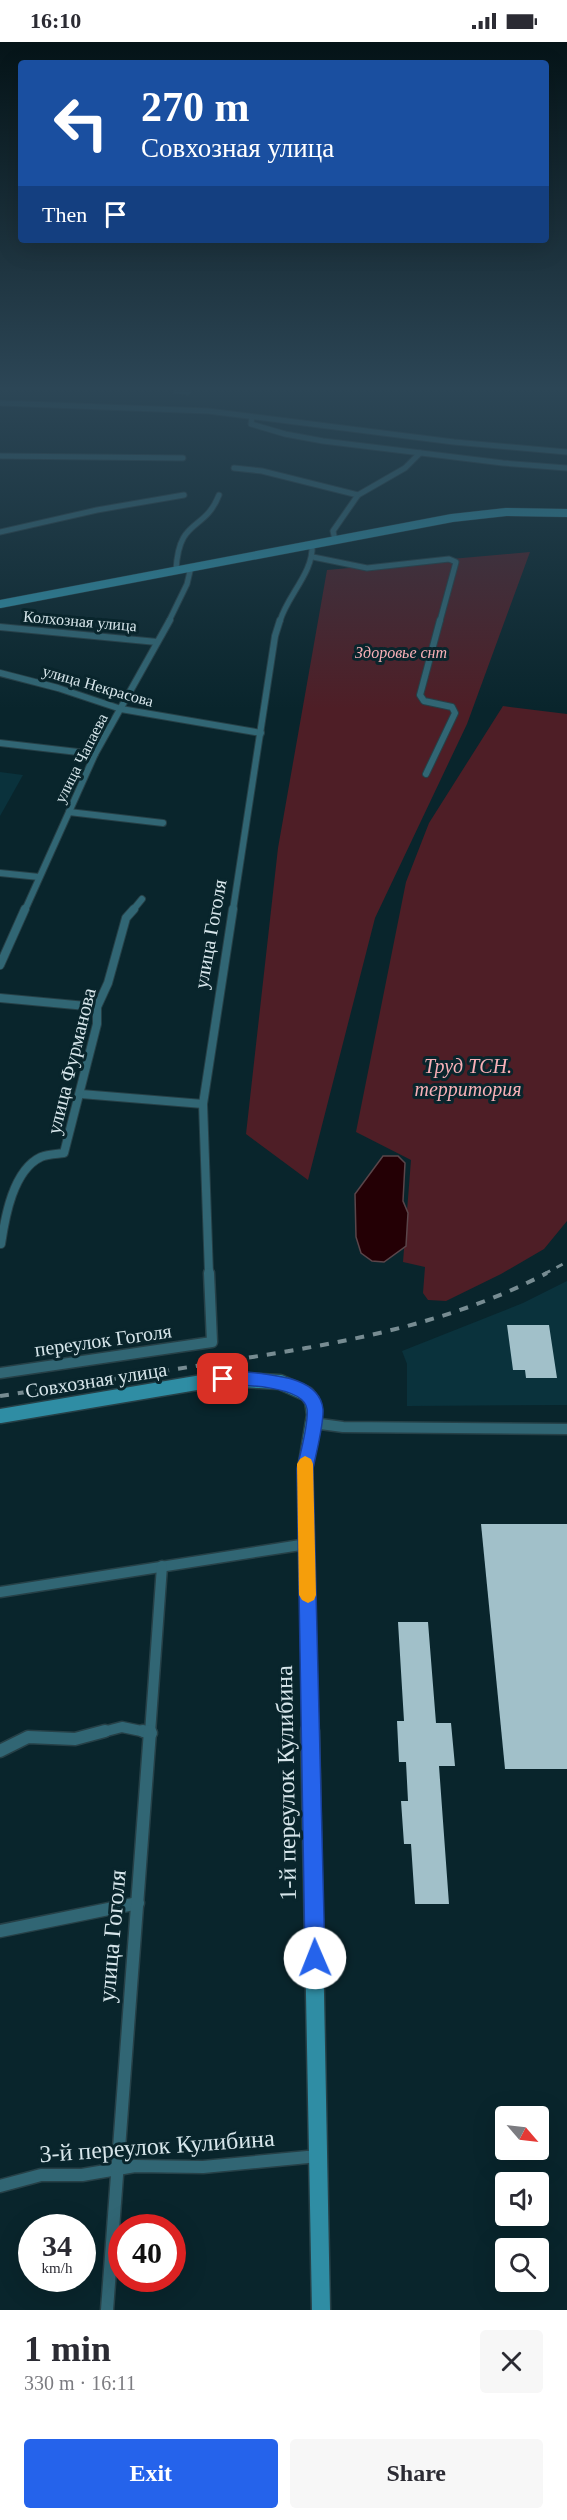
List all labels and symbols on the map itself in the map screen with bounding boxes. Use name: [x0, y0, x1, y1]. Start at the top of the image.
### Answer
street label: Колхозная улица: [22, 608, 137, 635]
park label: Здоровье снт: [355, 644, 447, 662]
street label: улица Некрасова: [40, 662, 155, 711]
street label: улица Чапаева: [51, 710, 112, 806]
street label: улица Гоголя: [190, 878, 231, 991]
street label: улица Фурманова: [42, 985, 101, 1137]
park label: Труд ТСН. территория: [414, 1055, 522, 1101]
street label: переулок Гоголя: [33, 1319, 173, 1362]
pin: [197, 1353, 248, 1404]
street label: Совхозная улица: [24, 1358, 169, 1403]
street label: 1-й переулок Кулибина: [271, 1665, 301, 1901]
street label: улица Гоголя: [93, 1869, 131, 2003]
position arrow: [283, 1926, 347, 1990]
north arrow: [495, 2106, 549, 2160]
street label: 3-й переулок Кулибина: [39, 2125, 276, 2167]
speed limit sign: 40: [108, 2214, 186, 2292]

